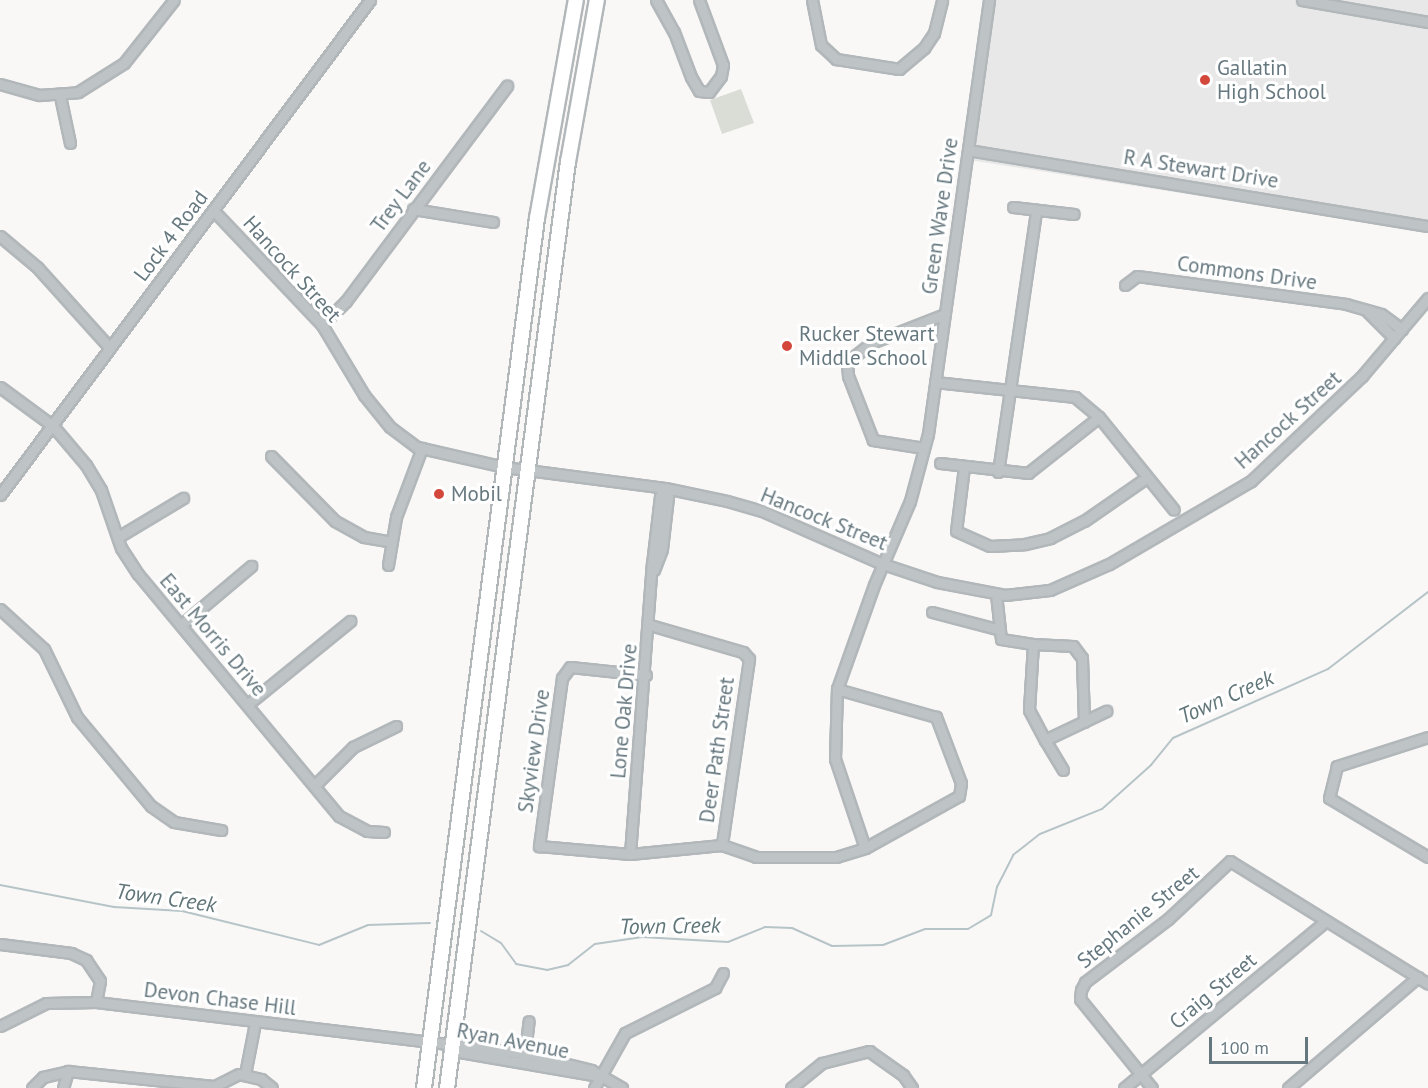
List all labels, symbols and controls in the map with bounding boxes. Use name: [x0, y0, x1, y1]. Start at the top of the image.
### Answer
place label: Gallatin High School: [1217, 55, 1326, 105]
marker: Gallatin High School: [1198, 73, 1212, 87]
street label: Green Wave Drive: [917, 136, 963, 296]
street label: R A Stewart Drive: [1121, 144, 1281, 194]
street label: Trey Lane: [365, 154, 437, 238]
street label: Lock 4 Road: [129, 185, 213, 287]
street label: Hancock Street: [237, 210, 347, 328]
street label: Commons Drive: [1175, 251, 1319, 295]
place label: Rucker Stewart Middle School: [799, 321, 935, 371]
marker: Rucker Stewart Middle School: [780, 339, 794, 353]
street label: Hancock Street: [1229, 365, 1347, 475]
place label: Mobil: [451, 481, 502, 507]
street label: Hancock Street: [757, 482, 891, 556]
marker: Mobil: [432, 487, 446, 501]
street label: East Morris Drive: [154, 568, 272, 702]
street label: Lone Oak Drive: [606, 642, 642, 780]
water label: Town Creek: [1174, 664, 1278, 730]
street label: Deer Path Street: [694, 676, 740, 824]
street label: Skyview Drive: [513, 687, 555, 815]
street label: Stephanie Street: [1072, 860, 1204, 974]
water label: Town Creek: [114, 878, 218, 918]
water label: Town Creek: [619, 912, 721, 940]
street label: Craig Street: [1165, 947, 1261, 1035]
street label: Devon Chase Hill: [142, 977, 298, 1021]
street label: Ryan Avenue: [454, 1018, 572, 1064]
scale bar: [1212, 1025, 1311, 1063]
text: 100 m: [1220, 1036, 1269, 1059]

